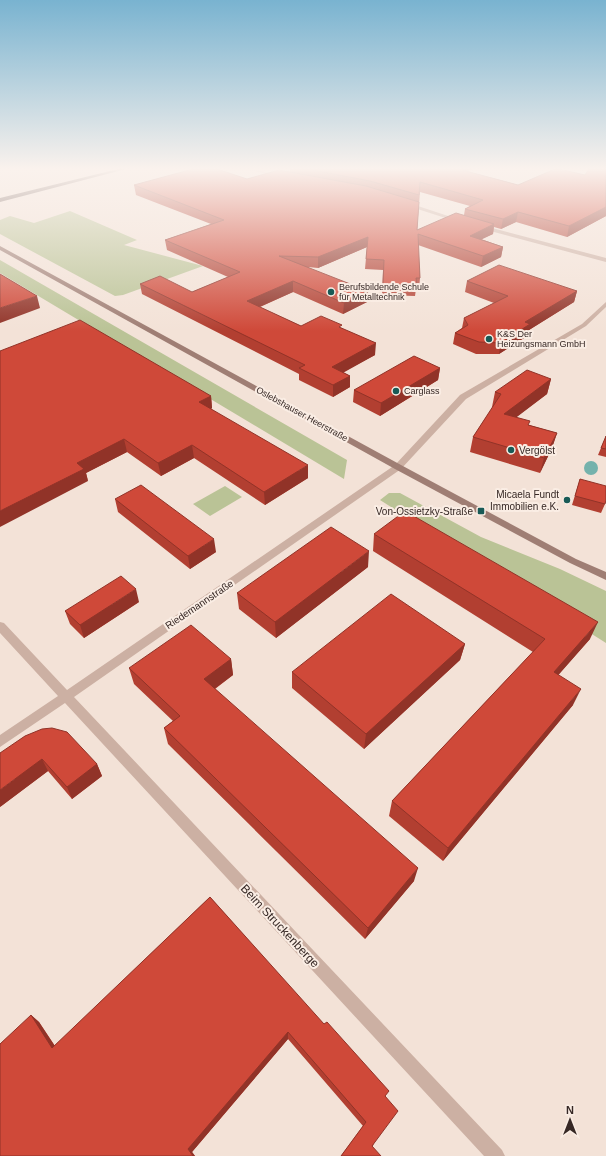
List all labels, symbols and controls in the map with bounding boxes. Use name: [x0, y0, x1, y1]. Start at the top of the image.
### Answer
place label: Berufsbildende Schule für Metalltechnik: [339, 282, 429, 302]
marker: Berufsbildende Schule für Metalltechnik: [326, 287, 336, 297]
place label: K&S Der Heizungsmann GmbH: [497, 329, 586, 349]
marker: K&S Der Heizungsmann GmbH: [484, 334, 494, 344]
street label: Oslebshauser Heerstraße: [255, 385, 349, 443]
marker: Carglass: [391, 386, 401, 396]
place label: Carglass: [404, 386, 440, 396]
marker: Vergölst: [506, 445, 516, 455]
place label: Vergölst: [519, 445, 555, 456]
place label: Micaela Fundt Immobilien e.K.: [490, 489, 559, 512]
marker: Micaela Fundt Immobilien e.K.: [562, 495, 572, 505]
place label: Von-Ossietzky-Straße: [376, 506, 473, 517]
marker: Von-Ossietzky-Straße: [476, 506, 486, 516]
street label: Riedemannstraße: [163, 577, 236, 631]
street label: Beim Struckenberge: [238, 881, 322, 971]
north arrow: [550, 1100, 590, 1140]
text: N: [566, 1104, 574, 1116]

